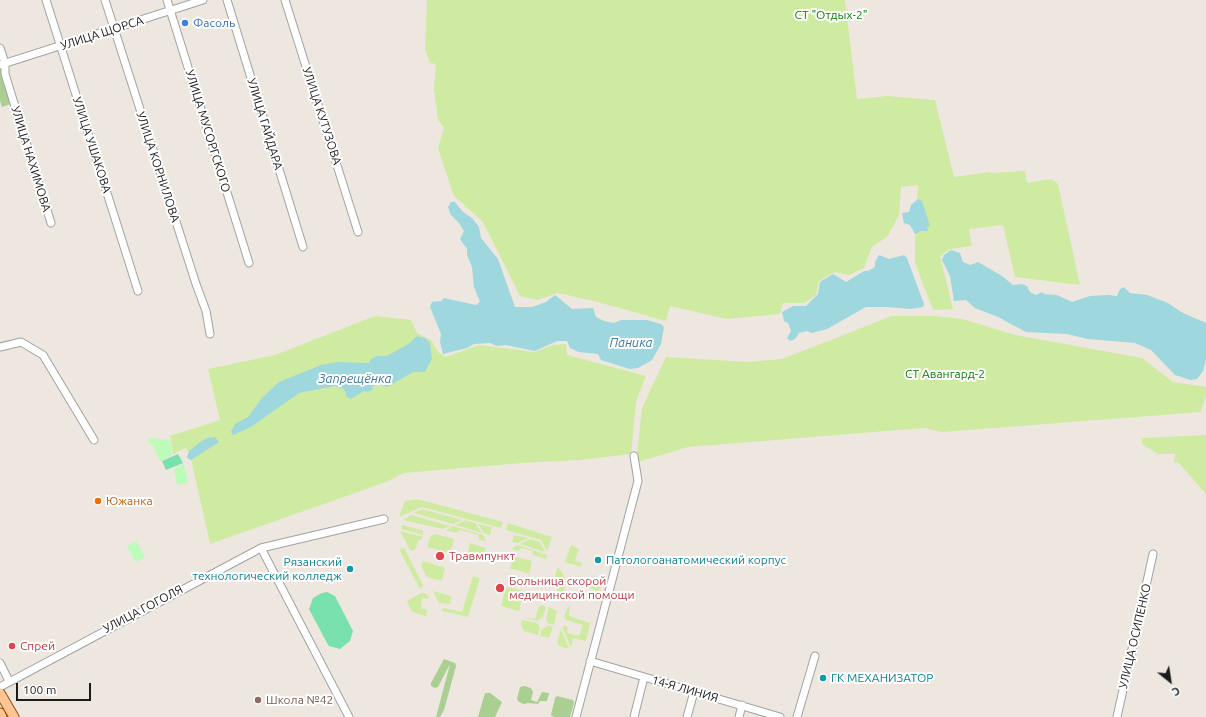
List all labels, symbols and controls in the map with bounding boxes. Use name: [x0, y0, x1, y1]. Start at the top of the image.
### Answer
park label: СТ "Отдых-2": [795, 8, 867, 22]
street label: УЛИЦА ЩОРСА: [59, 13, 145, 53]
place label: Фасоль: [193, 16, 235, 30]
marker: Фасоль: [180, 18, 190, 28]
street label: УЛИЦА КУТУЗОВА: [299, 65, 345, 167]
street label: УЛИЦА МУСОРГСКОГО: [182, 68, 234, 194]
street label: УЛИЦА ГАЙДАРА: [244, 76, 286, 172]
street label: УЛИЦА УШАКОВА: [70, 95, 114, 195]
street label: УЛИЦА НАХИМОВА: [8, 104, 54, 214]
street label: УЛИЦА КОРНИЛОВА: [133, 110, 183, 224]
water label: Паника: [609, 335, 653, 351]
park label: СТ Авангард-2: [905, 367, 985, 381]
water label: Запрещёнка: [319, 371, 391, 387]
place label: Южанка: [106, 494, 153, 508]
marker: Южанка: [93, 496, 103, 506]
place label: Травмпункт: [449, 549, 515, 563]
marker: Травмпункт: [434, 550, 446, 562]
place label: Патологоанатомический корпус: [606, 553, 786, 567]
place label: Рязанский технологический колледж: [193, 555, 342, 583]
marker: Патологоанатомический корпус: [593, 555, 603, 565]
marker: Рязанский технологический колледж: [345, 564, 355, 574]
place label: Больница скорой медицинской помощи: [509, 574, 635, 602]
street label: УЛИЦА ГОГОЛЯ: [101, 582, 185, 636]
marker: Больница скорой медицинской помощи: [494, 582, 506, 594]
street label: УЛИЦА ОСИПЕНКО: [1116, 582, 1154, 690]
place label: Спрей: [20, 639, 55, 653]
marker: Спрей: [7, 641, 17, 651]
north arrow: [1150, 661, 1190, 701]
place label: ГК МЕХАНИЗАТОР: [831, 671, 934, 685]
street label: 14-Я ЛИНИЯ: [650, 673, 720, 705]
marker: ГК МЕХАНИЗАТОР: [818, 673, 828, 683]
scale bar: [18, 675, 93, 701]
text: 100 m: [23, 683, 56, 696]
text: С: [1170, 684, 1182, 698]
place label: Школа №42: [266, 693, 333, 707]
marker: Школа №42: [253, 695, 263, 705]

